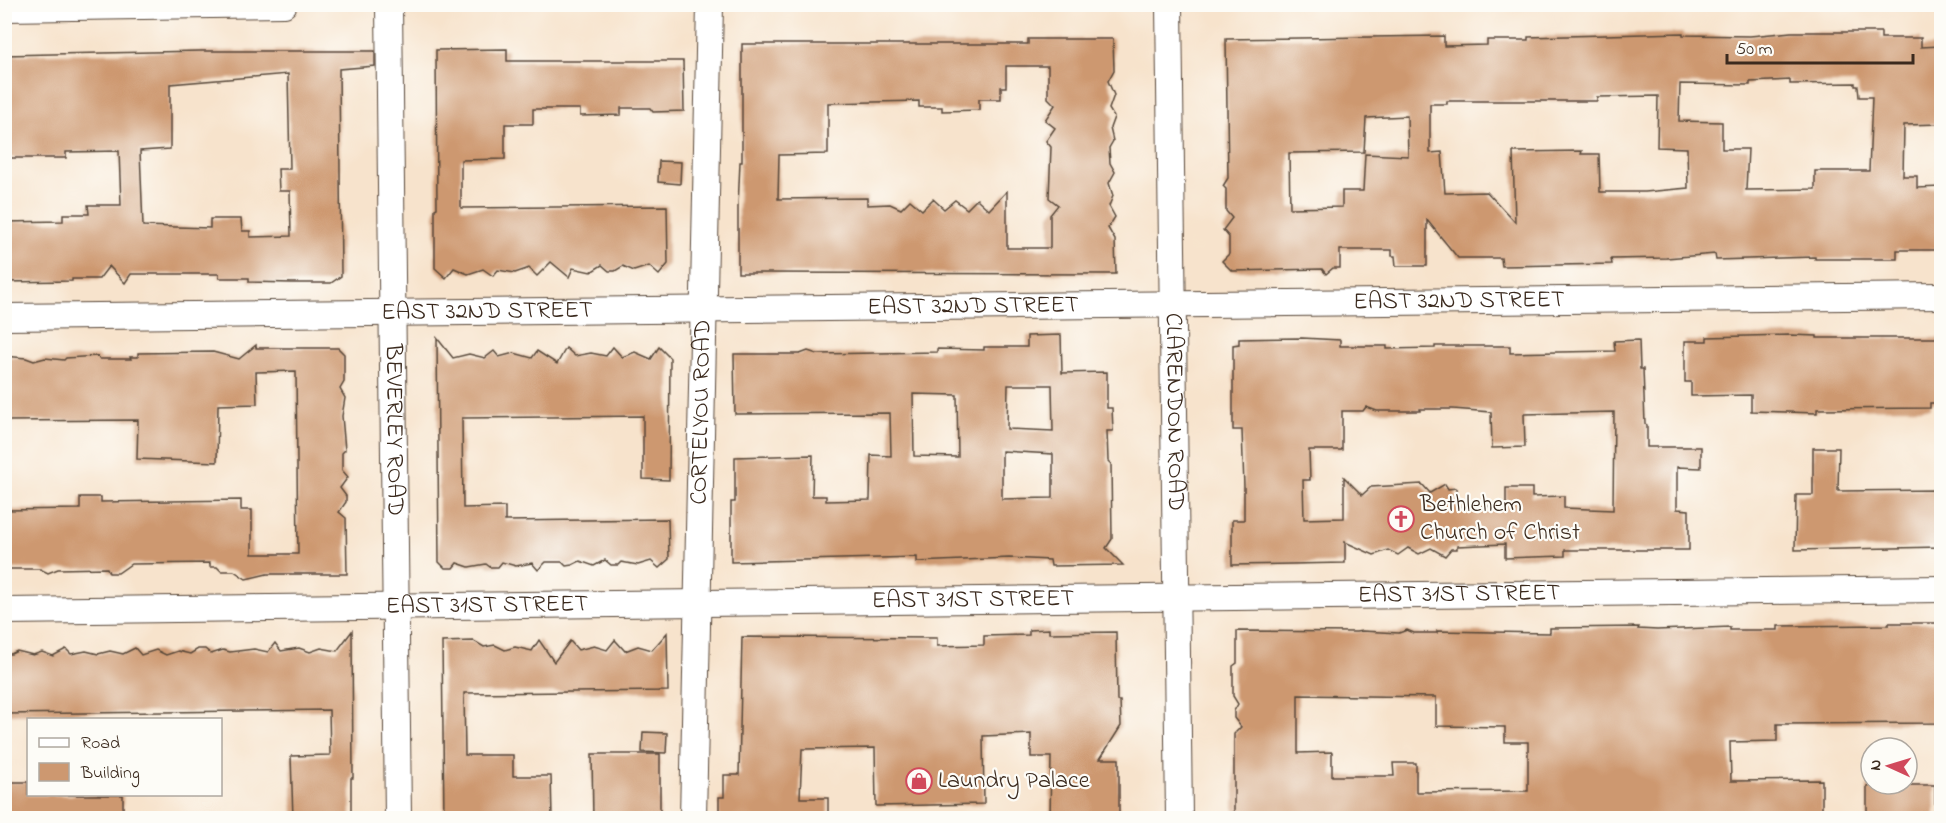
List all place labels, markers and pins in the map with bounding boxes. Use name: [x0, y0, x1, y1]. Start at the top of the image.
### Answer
place label: Bethlehem Church of Christ: [1419, 488, 1580, 551]
church icon: Bethlehem Church of Christ: [1386, 504, 1416, 534]
place label: Laundry Palace: [938, 764, 1090, 800]
shop icon: Laundry Palace: [904, 766, 934, 796]

